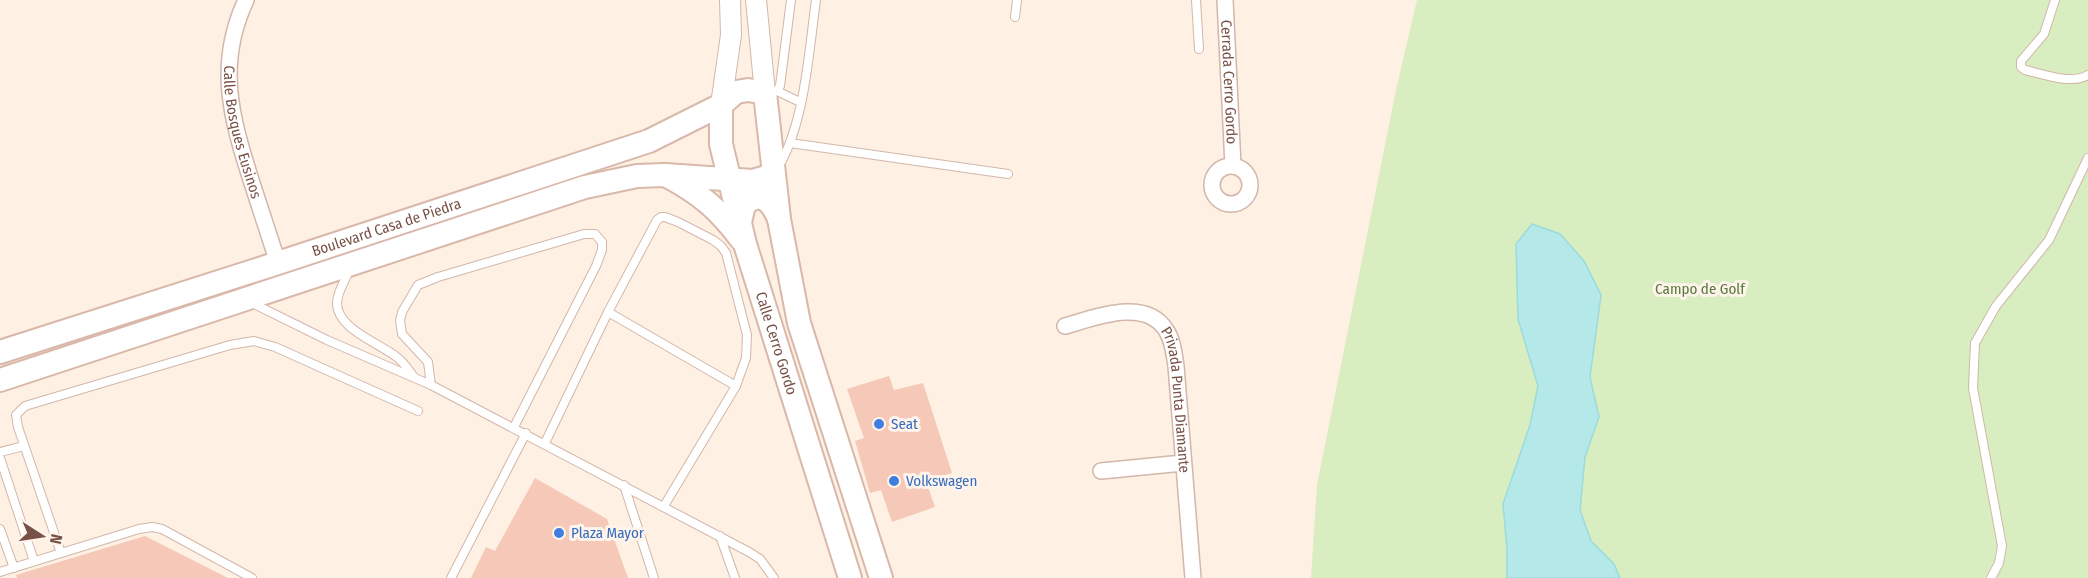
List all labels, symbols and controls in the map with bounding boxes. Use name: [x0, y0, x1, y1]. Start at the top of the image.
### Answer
street label: Cerrada Cerro Gordo: [1217, 19, 1241, 145]
street label: Calle Bosques Eusinos: [220, 65, 265, 201]
street label: Boulevard Casa de Piedra: [310, 194, 463, 260]
park label: Campo de Golf: [1655, 280, 1746, 298]
street label: Calle Cerro Gordo: [752, 290, 801, 397]
street label: Privada Punta Diamante: [1157, 323, 1194, 473]
place label: Seat: [891, 415, 918, 433]
marker: Seat: [872, 417, 886, 431]
place label: Volkswagen: [906, 472, 977, 490]
marker: Volkswagen: [887, 474, 901, 488]
north arrow: [12, 506, 72, 566]
place label: Plaza Mayor: [571, 524, 645, 542]
marker: Plaza Mayor: [552, 526, 566, 540]
text: N: [46, 532, 66, 546]

